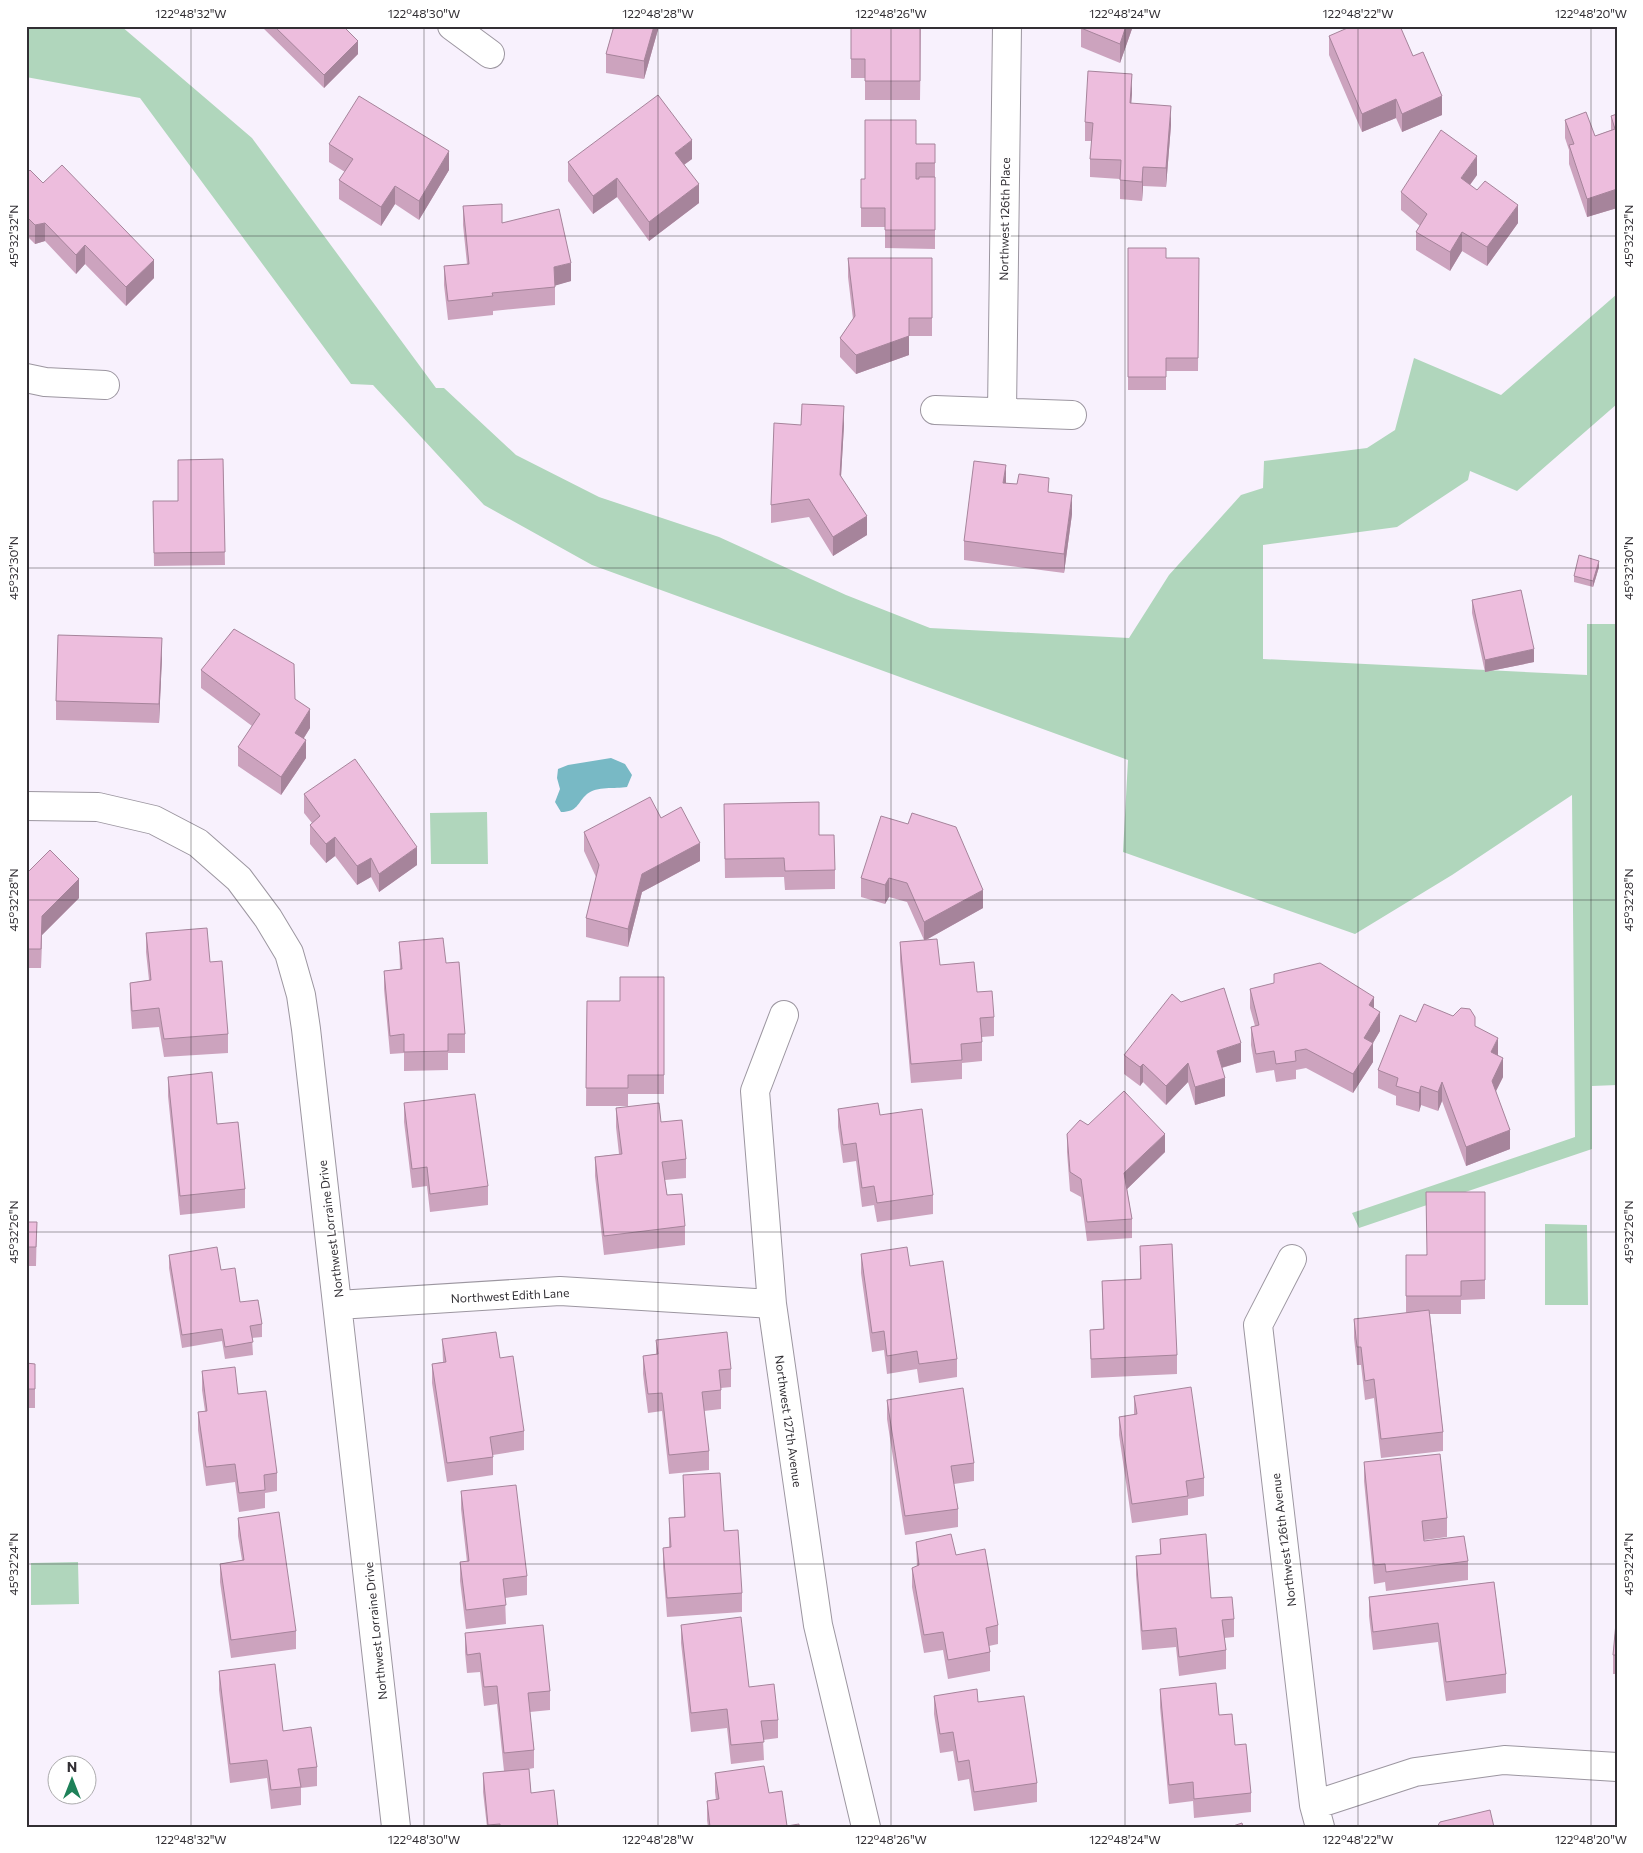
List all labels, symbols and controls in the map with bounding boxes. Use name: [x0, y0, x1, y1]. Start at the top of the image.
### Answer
text: 122°48'32"W: [155, 6, 227, 20]
text: 122°48'30"W: [388, 6, 460, 20]
text: 122°48'28"W: [622, 6, 694, 20]
text: 122°48'26"W: [855, 6, 927, 20]
text: 122°48'24"W: [1089, 6, 1161, 20]
text: 122°48'22"W: [1322, 6, 1394, 20]
text: 122°48'20"W: [1555, 6, 1627, 20]
street label: Northwest 126th Place: [996, 157, 1012, 281]
text: 45°32'32"N: [6, 205, 20, 267]
text: 45°32'32"N: [1621, 205, 1635, 267]
text: 45°32'30"N: [6, 536, 20, 600]
text: 45°32'30"N: [1621, 536, 1635, 600]
text: 45°32'28"N: [6, 868, 20, 932]
text: 45°32'28"N: [1621, 868, 1635, 932]
street label: Northwest Lorraine Drive: [315, 1159, 345, 1299]
text: 45°32'26"N: [6, 1200, 20, 1264]
text: 45°32'26"N: [1621, 1200, 1635, 1264]
street label: Northwest Edith Lane: [450, 1285, 570, 1305]
street label: Northwest 127th Avenue: [773, 1354, 805, 1488]
street label: Northwest 126th Avenue: [1268, 1473, 1298, 1607]
text: 45°32'24"N: [6, 1533, 20, 1595]
text: 45°32'24"N: [1621, 1533, 1635, 1595]
street label: Northwest Lorraine Drive: [361, 1561, 389, 1701]
north arrow: [48, 1756, 98, 1806]
text: N: [67, 1758, 77, 1775]
text: 122°48'32"W: [155, 1832, 227, 1846]
text: 122°48'30"W: [388, 1832, 460, 1846]
text: 122°48'28"W: [622, 1832, 694, 1846]
text: 122°48'26"W: [855, 1832, 927, 1846]
text: 122°48'24"W: [1089, 1832, 1161, 1846]
text: 122°48'22"W: [1322, 1832, 1394, 1846]
text: 122°48'20"W: [1555, 1832, 1627, 1846]

